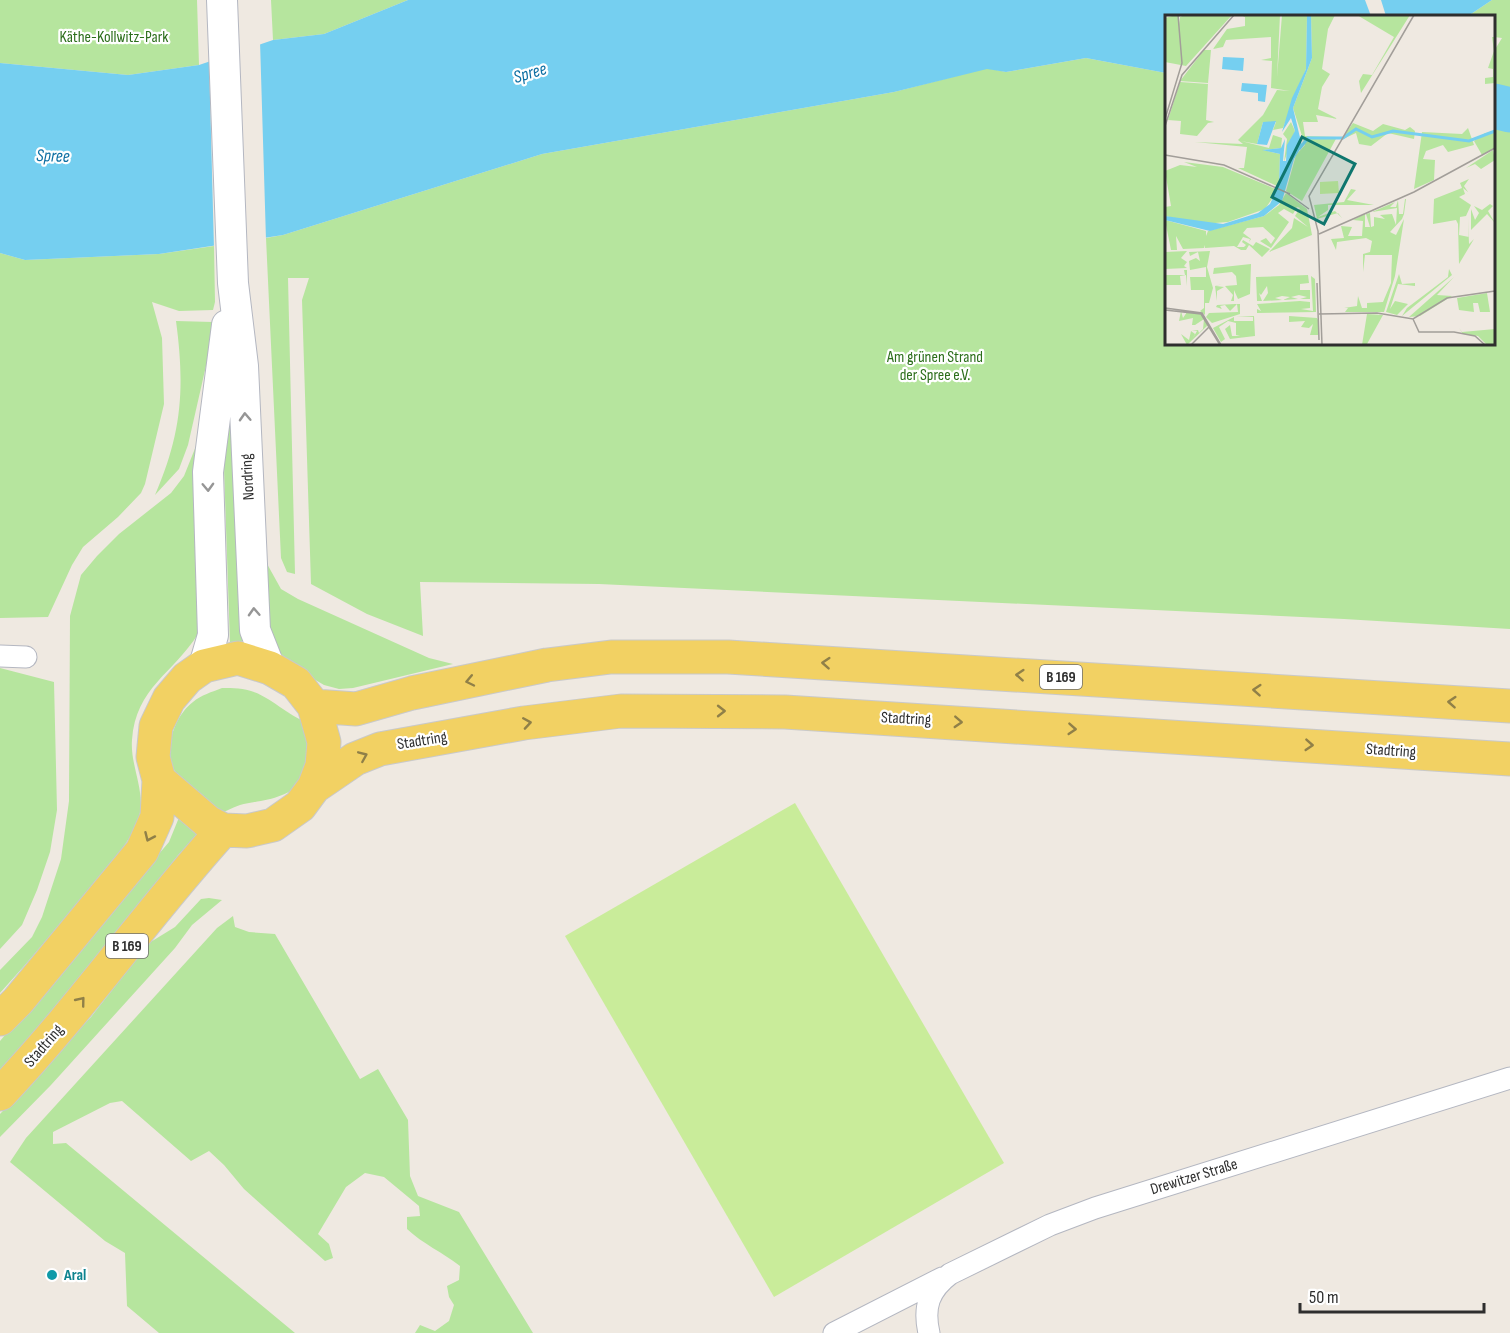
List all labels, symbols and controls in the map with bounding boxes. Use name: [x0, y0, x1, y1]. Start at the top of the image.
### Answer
inset map: [1165, 15, 1495, 345]
park label: Käthe-Kollwitz-Park: [60, 28, 168, 47]
water label: Spree: [511, 58, 549, 88]
water label: Spree: [36, 145, 70, 167]
park label: Am grünen Strand der Spree e.V.: [886, 348, 983, 385]
one-way arrow: [239, 413, 252, 422]
street label: Nordring: [237, 453, 259, 501]
one-way arrow: [202, 482, 214, 491]
one-way arrow: [247, 607, 260, 616]
one-way arrow: [821, 656, 830, 669]
road number: B 169: [1040, 665, 1082, 689]
one-way arrow: [1016, 668, 1025, 681]
one-way arrow: [466, 674, 476, 687]
one-way arrow: [1252, 683, 1261, 696]
one-way arrow: [1447, 696, 1456, 709]
one-way arrow: [717, 705, 726, 717]
street label: Stadtring: [880, 708, 932, 730]
one-way arrow: [954, 715, 963, 728]
one-way arrow: [522, 717, 532, 729]
one-way arrow: [1068, 722, 1077, 735]
street label: Stadtring: [396, 728, 448, 754]
one-way arrow: [1304, 738, 1313, 751]
street label: Stadtring: [1365, 740, 1417, 762]
one-way arrow: [357, 751, 368, 763]
one-way arrow: [144, 831, 156, 842]
road number: B 169: [106, 934, 148, 958]
one-way arrow: [74, 997, 85, 1008]
street label: Stadtring: [20, 1021, 68, 1071]
street label: Drewitzer Straße: [1148, 1155, 1240, 1199]
place label: Aral: [63, 1266, 86, 1285]
marker: Aral: [45, 1268, 59, 1282]
scale bar: [1300, 1276, 1484, 1314]
text: 50 m: [1309, 1287, 1339, 1308]

